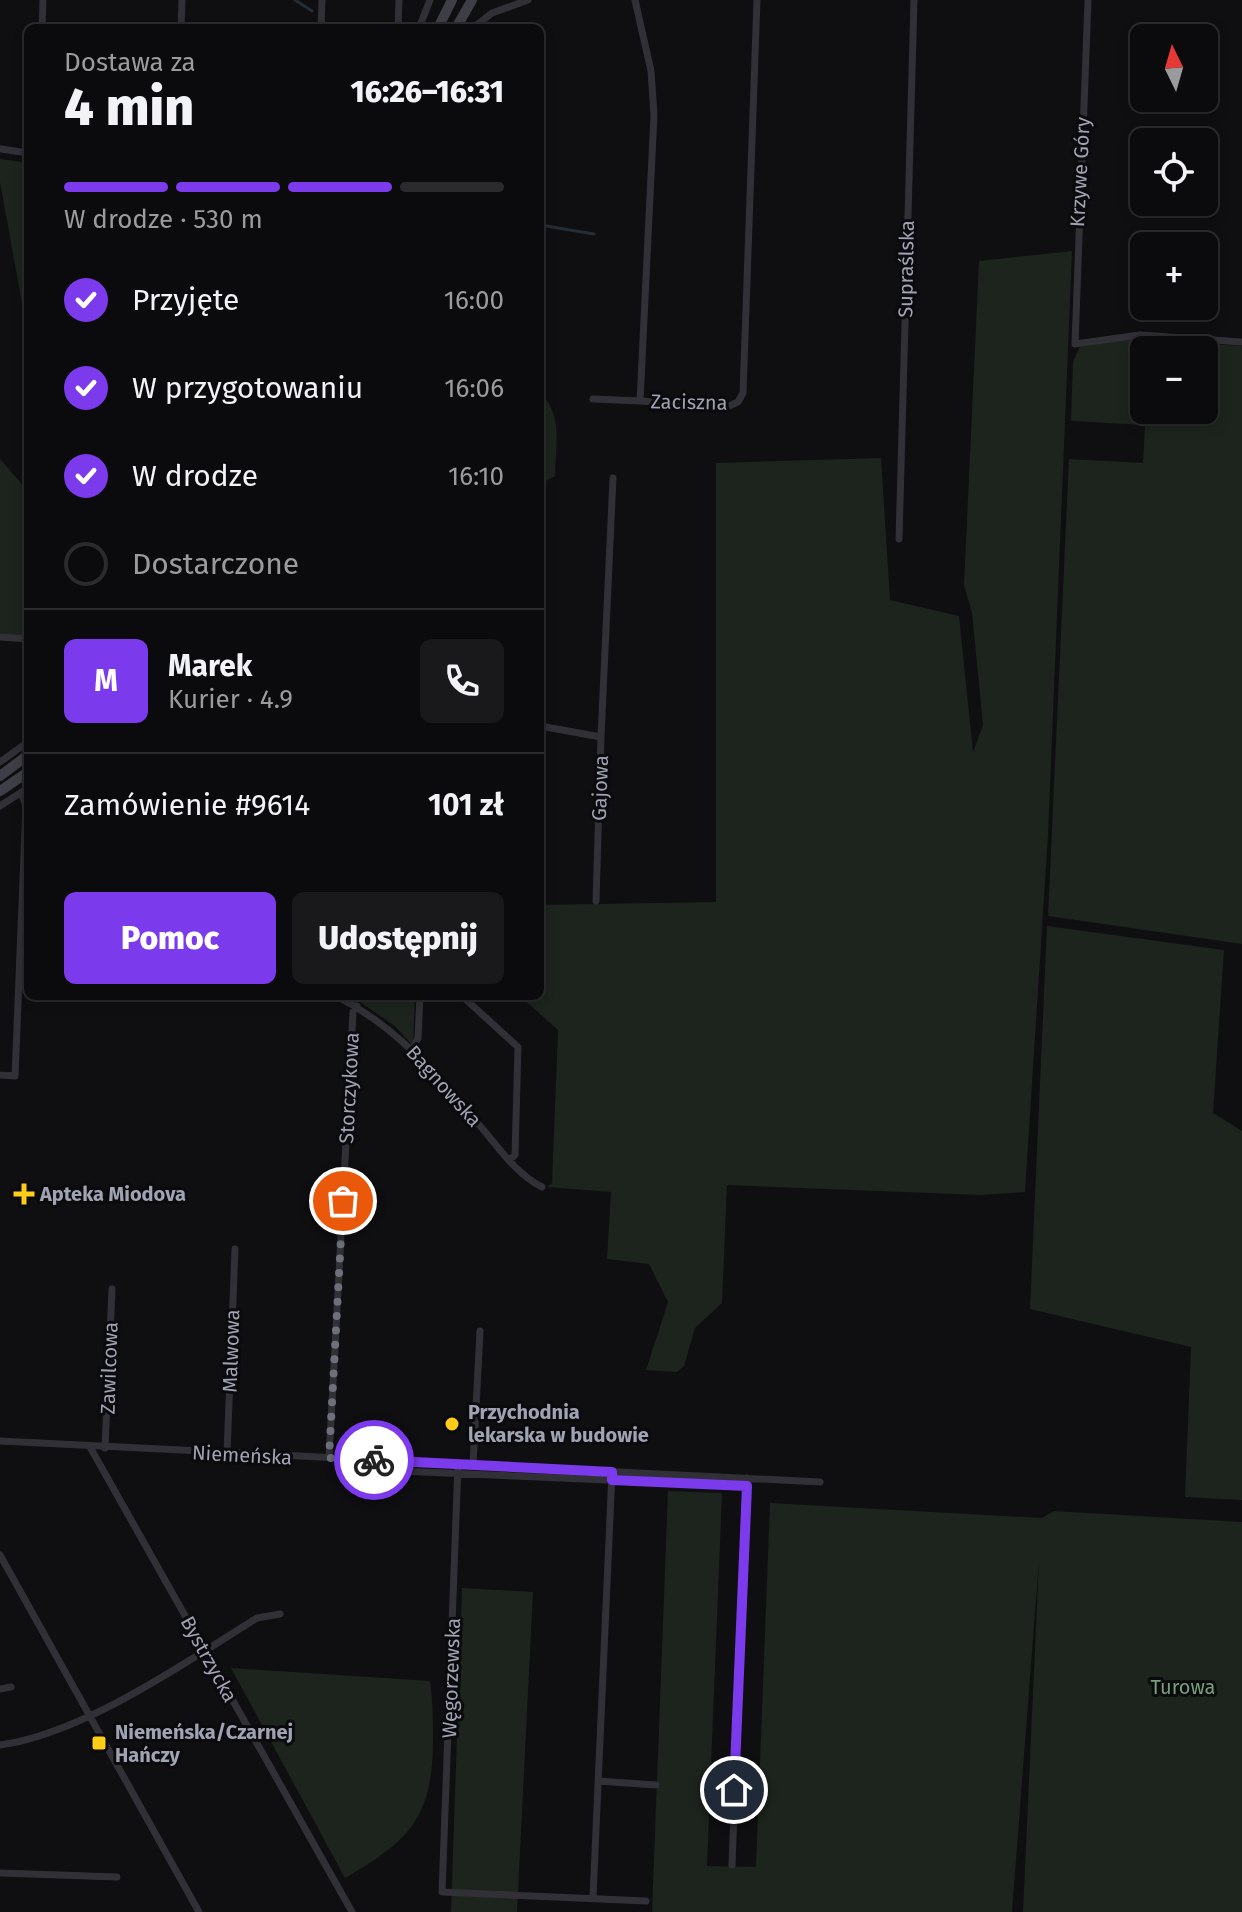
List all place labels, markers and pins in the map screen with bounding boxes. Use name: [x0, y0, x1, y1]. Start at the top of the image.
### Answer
pin: [309, 1167, 377, 1235]
place label: Apteka Miodova: [39, 1182, 186, 1206]
marker: Apteka Miodova: [15, 1185, 33, 1203]
place label: Przychodnia lekarska w budowie: [468, 1400, 649, 1447]
marker: Przychodnia lekarska w budowie: [443, 1415, 461, 1433]
place label: Niemeńska/Czarnej Hańczy: [115, 1720, 293, 1767]
marker: Niemeńska/Czarnej Hańczy: [90, 1734, 108, 1752]
pin: [700, 1756, 768, 1824]

